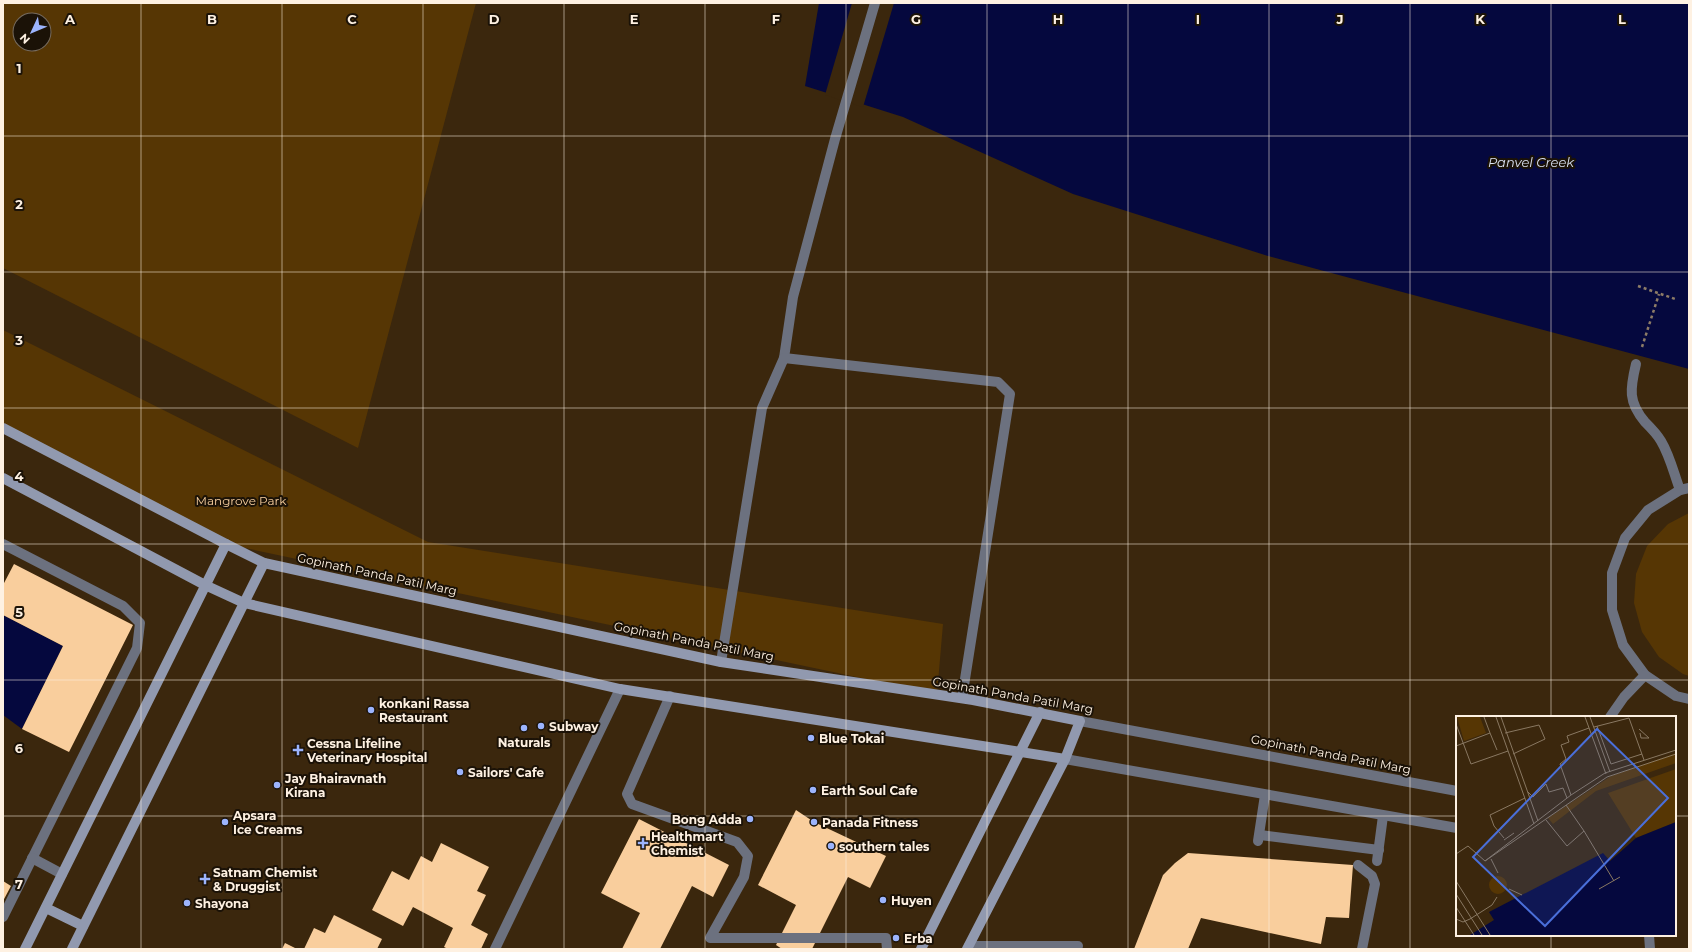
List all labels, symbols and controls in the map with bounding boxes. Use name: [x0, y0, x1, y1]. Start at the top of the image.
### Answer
text: A: [64, 11, 76, 27]
text: B: [207, 11, 217, 27]
text: C: [347, 11, 357, 27]
text: D: [489, 11, 500, 27]
text: E: [630, 11, 639, 27]
text: F: [772, 11, 780, 27]
text: G: [911, 11, 921, 27]
text: H: [1053, 11, 1063, 27]
text: I: [1196, 11, 1200, 27]
text: J: [1335, 11, 1344, 27]
text: K: [1475, 11, 1485, 27]
text: L: [1618, 11, 1626, 27]
north arrow: [12, 12, 52, 52]
text: N: [17, 31, 33, 47]
text: 1: [16, 60, 22, 76]
water label: Panvel Creek: [1488, 154, 1575, 170]
text: 2: [15, 196, 23, 212]
text: 3: [14, 332, 23, 348]
text: 4: [15, 468, 24, 484]
park label: Mangrove Park: [195, 493, 287, 508]
street label: Gopinath Panda Patil Marg: [296, 550, 458, 598]
text: 5: [15, 604, 23, 620]
street label: Gopinath Panda Patil Marg: [613, 618, 775, 664]
street label: Gopinath Panda Patil Marg: [931, 673, 1095, 717]
place label: konkani Rassa Restaurant: [379, 696, 470, 725]
marker: konkani Rassa Restaurant: [366, 705, 376, 715]
inset map: [1456, 716, 1676, 936]
place label: Subway: [549, 719, 599, 734]
marker: Subway: [536, 721, 546, 731]
marker: Naturals: [519, 723, 529, 733]
place label: Blue Tokai: [819, 731, 884, 746]
street label: Gopinath Panda Patil Marg: [1250, 731, 1412, 777]
marker: Blue Tokai: [806, 733, 816, 743]
place label: Naturals: [498, 735, 551, 750]
place label: Cessna Lifeline Veterinary Hospital: [306, 736, 427, 765]
text: 6: [15, 740, 24, 756]
marker: Cessna Lifeline Veterinary Hospital: [292, 744, 304, 756]
place label: Sailors' Cafe: [468, 765, 544, 780]
marker: Sailors' Cafe: [455, 767, 465, 777]
place label: Jay Bhairavnath Kirana: [284, 771, 386, 800]
marker: Jay Bhairavnath Kirana: [272, 780, 282, 790]
place label: Earth Soul Cafe: [821, 783, 918, 798]
marker: Earth Soul Cafe: [808, 785, 818, 795]
place label: Apsara Ice Creams: [232, 808, 303, 837]
place label: Bong Adda: [672, 812, 742, 827]
marker: Bong Adda: [745, 814, 755, 824]
place label: Panada Fitness: [822, 815, 919, 830]
marker: Apsara Ice Creams: [220, 817, 230, 827]
marker: Panada Fitness: [809, 817, 819, 827]
place label: Healthmart Chemist: [651, 829, 724, 858]
marker: Healthmart Chemist: [638, 838, 648, 848]
place label: southern tales: [839, 839, 930, 854]
marker: southern tales: [826, 841, 836, 851]
place label: Satnam Chemist & Druggist: [213, 865, 318, 894]
marker: Satnam Chemist & Druggist: [200, 874, 210, 884]
text: 7: [15, 876, 23, 892]
place label: Huyen: [891, 893, 932, 908]
marker: Huyen: [878, 895, 888, 905]
place label: Shayona: [195, 896, 249, 911]
marker: Shayona: [182, 898, 192, 908]
place label: Erba: [904, 931, 933, 946]
marker: Erba: [891, 933, 901, 943]

